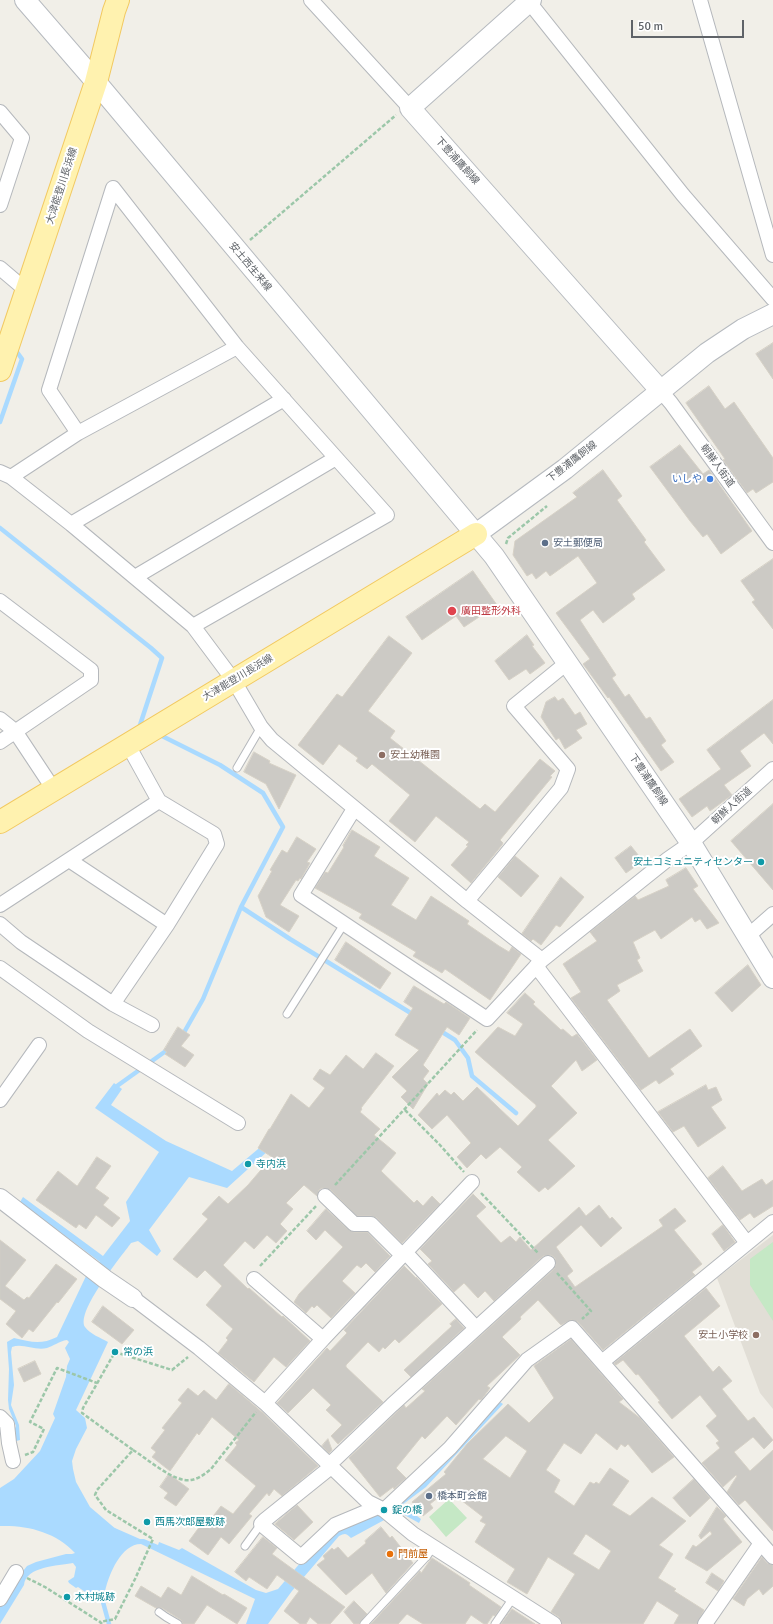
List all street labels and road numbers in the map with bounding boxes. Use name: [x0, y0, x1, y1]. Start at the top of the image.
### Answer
street label: 下豊浦鷹飼線: [432, 135, 482, 187]
street label: 大津能登川長浜線: [44, 146, 80, 226]
street label: 安土西生来線: [226, 240, 274, 294]
street label: 下豊浦鷹飼線: [545, 439, 599, 485]
street label: 朝鮮人街道: [697, 442, 737, 490]
street label: 大津能登川長浜線: [201, 652, 275, 704]
street label: 下豊浦鷹飼線: [626, 752, 670, 808]
street label: 朝鮮人街道: [709, 785, 755, 827]

